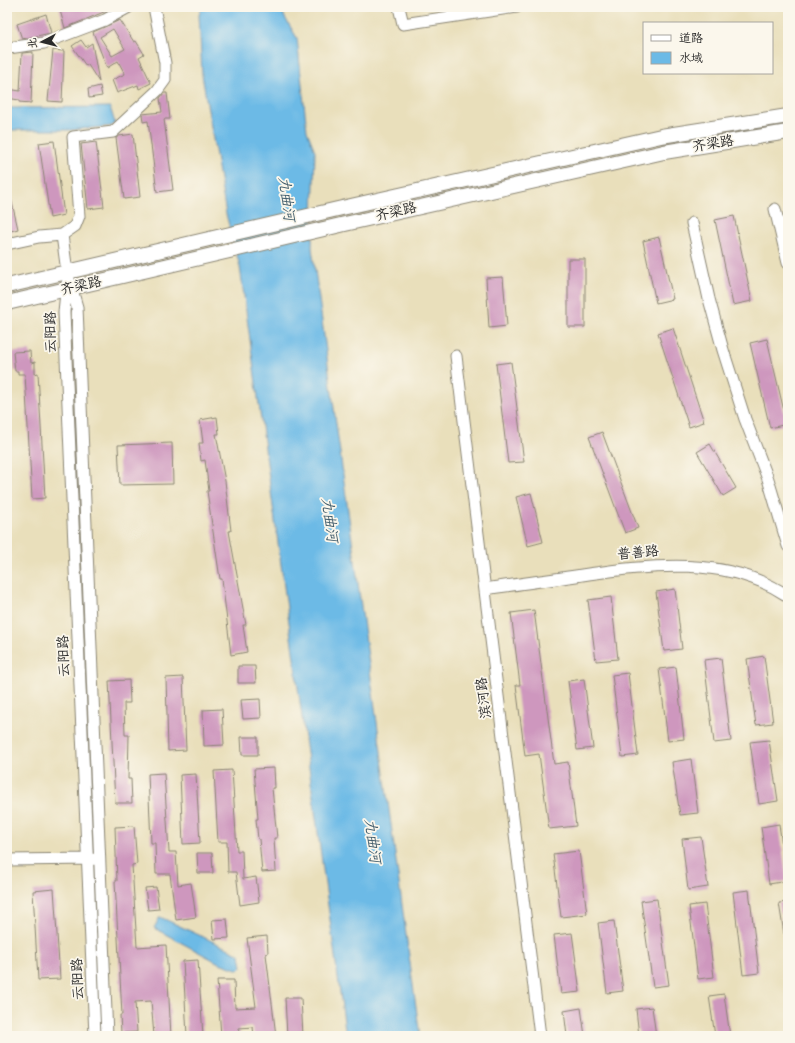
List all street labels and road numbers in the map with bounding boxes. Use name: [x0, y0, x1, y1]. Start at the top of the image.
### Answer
street label: 齐梁路: [691, 132, 735, 156]
street label: 齐梁路: [374, 199, 418, 225]
street label: 齐梁路: [59, 273, 103, 299]
street label: 云阳路: [42, 311, 60, 353]
street label: 普善路: [616, 542, 660, 564]
street label: 云阳路: [54, 635, 74, 677]
street label: 滨河路: [473, 676, 495, 720]
street label: 云阳路: [68, 958, 88, 1000]

